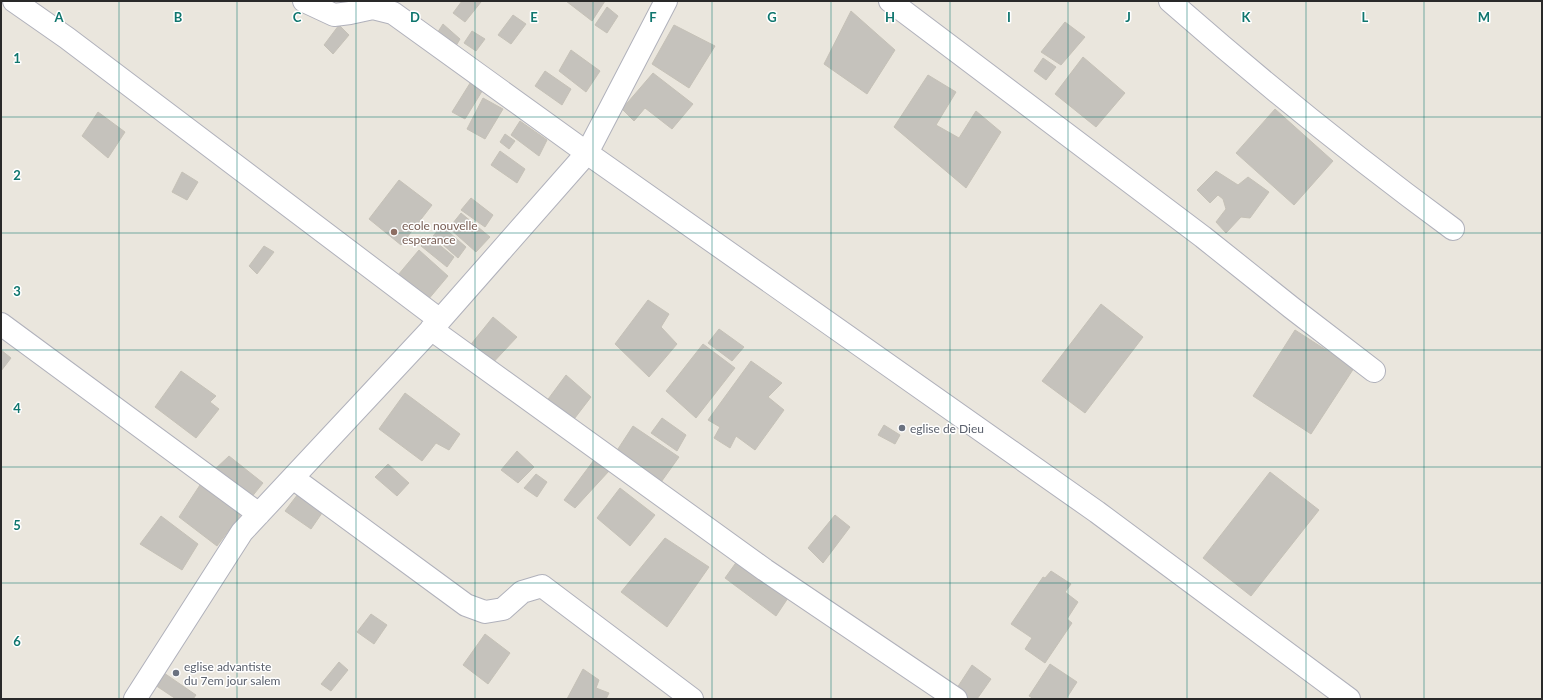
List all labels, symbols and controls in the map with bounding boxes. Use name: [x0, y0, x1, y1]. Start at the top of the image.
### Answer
text: A: [53, 9, 64, 25]
text: B: [174, 9, 183, 25]
text: C: [293, 9, 302, 25]
text: D: [410, 9, 420, 25]
text: E: [530, 9, 538, 25]
text: F: [649, 9, 657, 25]
text: G: [767, 9, 777, 25]
text: H: [885, 9, 895, 25]
text: I: [1007, 9, 1011, 25]
text: J: [1125, 9, 1131, 25]
text: K: [1242, 9, 1252, 25]
text: L: [1362, 9, 1369, 25]
text: M: [1478, 9, 1490, 25]
text: 1: [13, 50, 21, 66]
text: 2: [13, 167, 21, 183]
place label: ecole nouvelle esperance: [402, 218, 478, 247]
marker: ecole nouvelle esperance: [389, 227, 399, 237]
text: 3: [13, 283, 21, 299]
text: 4: [13, 400, 21, 416]
place label: eglise de Dieu: [910, 421, 984, 436]
marker: eglise de Dieu: [897, 423, 907, 433]
text: 5: [13, 517, 21, 533]
text: 6: [13, 633, 21, 649]
place label: eglise advantiste du 7em jour salem: [184, 659, 281, 688]
marker: eglise advantiste du 7em jour salem: [171, 668, 181, 678]

